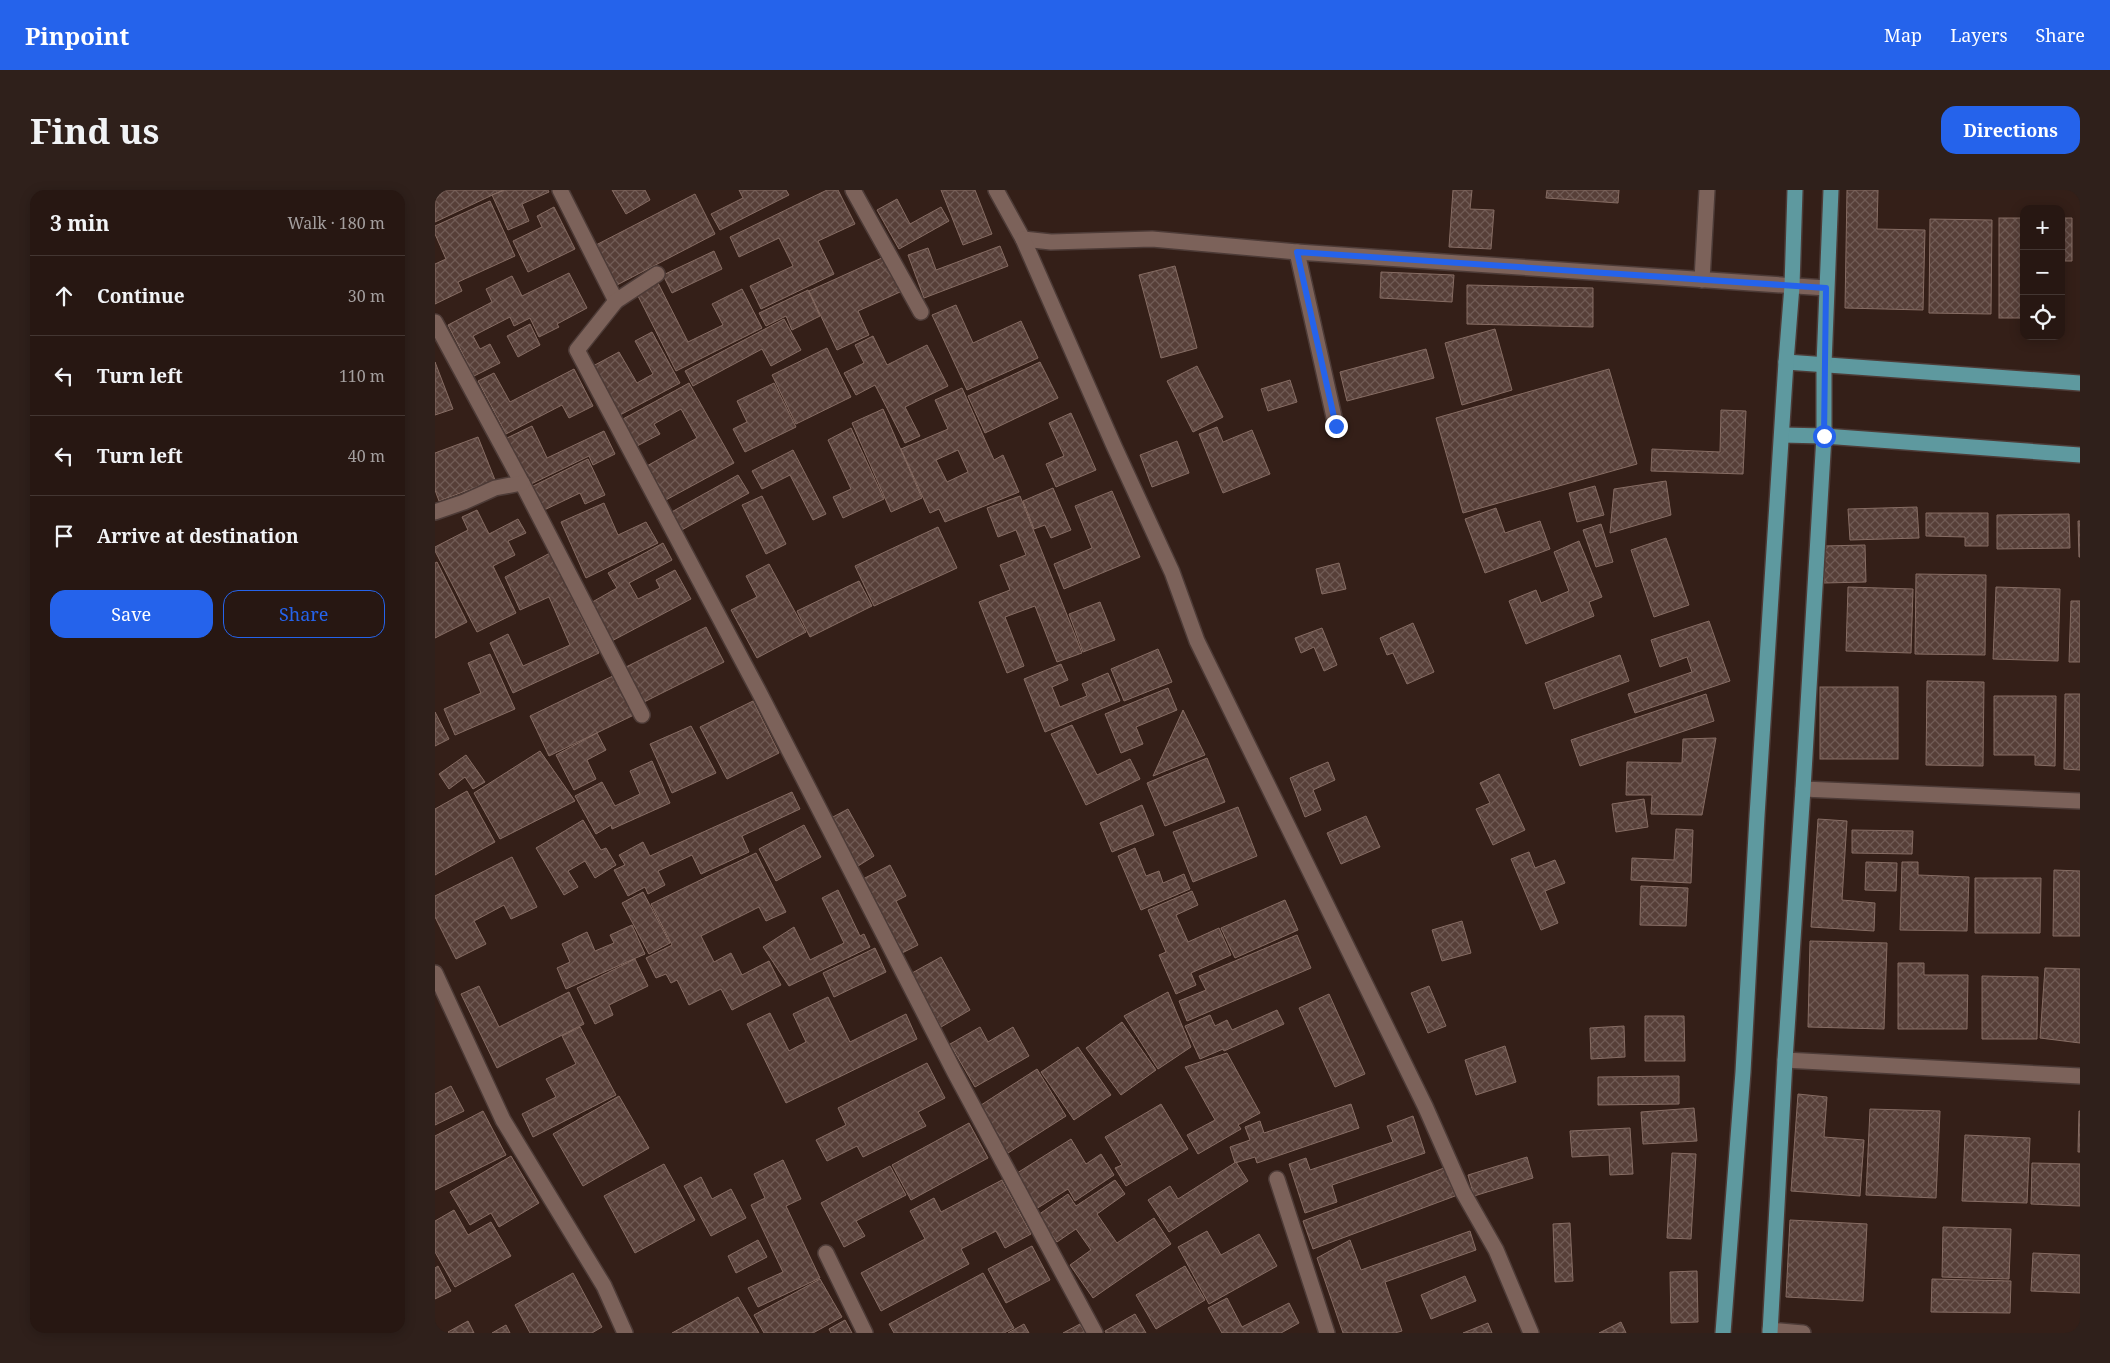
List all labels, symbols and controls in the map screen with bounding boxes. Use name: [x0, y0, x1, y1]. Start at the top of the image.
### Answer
text: Pinpoint: [25, 19, 129, 52]
text: Map: [1884, 23, 1922, 47]
text: Layers: [1950, 23, 2008, 47]
text: Share: [2036, 23, 2085, 47]
button: Directions: [1941, 106, 2080, 154]
text: Find us: [30, 107, 159, 154]
map controls: [2020, 205, 2065, 340]
button: +: [2020, 205, 2065, 250]
text: 3 min: [50, 209, 109, 237]
text: Walk · 180 m: [288, 212, 385, 234]
button: −: [2020, 250, 2065, 295]
icon: ahead: [50, 282, 78, 310]
text: Continue: [97, 283, 185, 309]
text: 30 m: [348, 285, 385, 307]
button: locate: [2020, 295, 2065, 340]
icon: left: [50, 362, 78, 390]
text: Turn left: [97, 363, 183, 389]
text: 110 m: [339, 365, 385, 387]
route end: [1325, 415, 1348, 438]
route start: [1813, 425, 1836, 448]
icon: left: [50, 442, 78, 470]
text: Turn left: [97, 443, 183, 469]
text: 40 m: [348, 445, 385, 467]
icon: arrive: [50, 522, 78, 550]
text: Arrive at destination: [97, 523, 299, 549]
button: Save: [50, 590, 213, 638]
button: Share: [223, 590, 385, 638]

